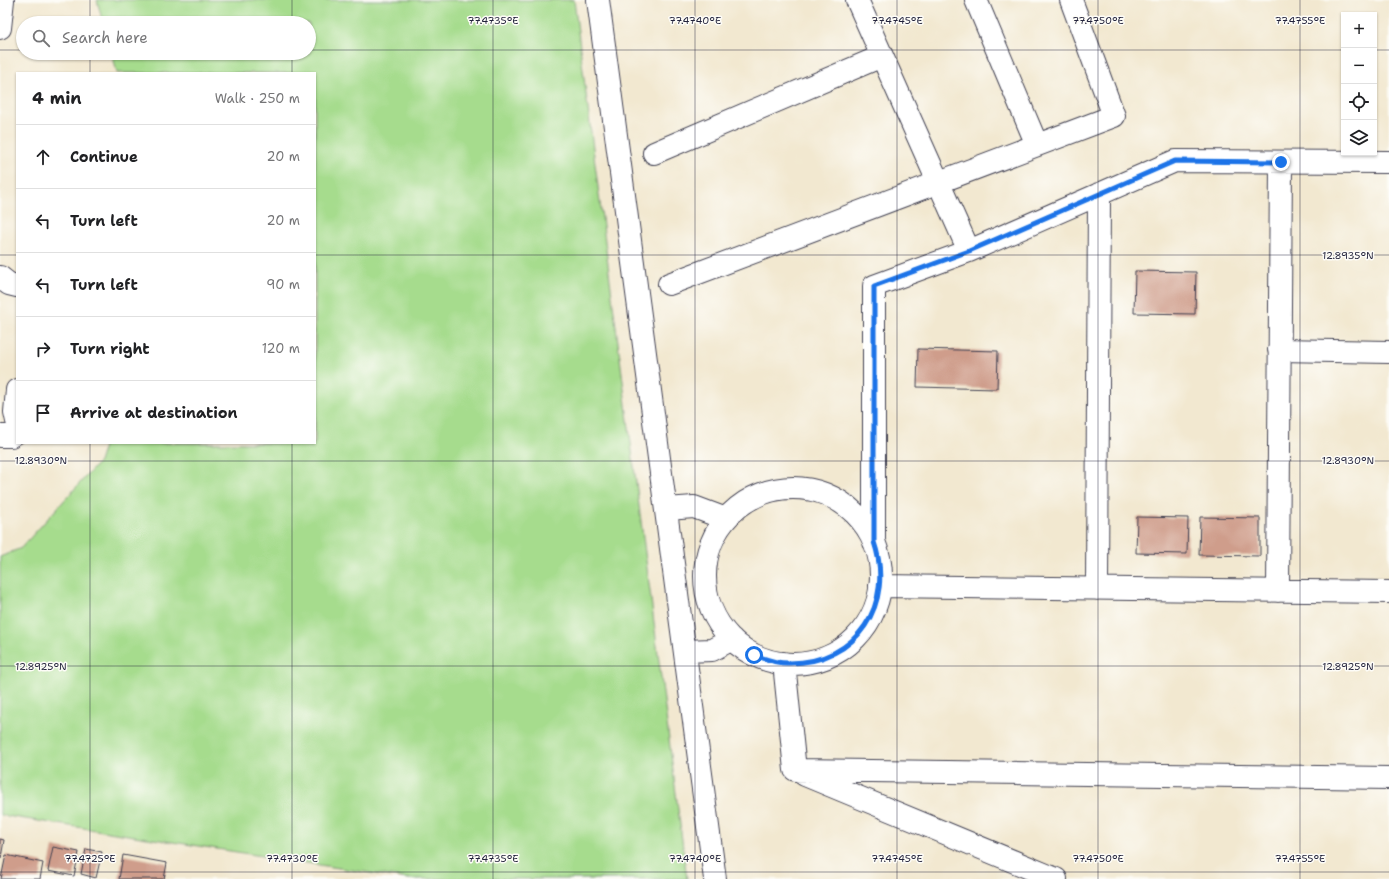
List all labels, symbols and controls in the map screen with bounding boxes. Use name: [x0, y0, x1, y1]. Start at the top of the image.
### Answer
map controls: [1341, 12, 1377, 156]
button: +: [1341, 12, 1377, 48]
text: 77.4735°E: [467, 14, 519, 27]
text: 77.4740°E: [669, 14, 721, 27]
text: 77.4745°E: [871, 14, 923, 27]
text: 77.4750°E: [1072, 14, 1124, 27]
text: 77.4755°E: [1275, 14, 1325, 27]
search box: [16, 16, 316, 60]
icon: search: [30, 27, 52, 49]
text: Search here: [62, 28, 148, 48]
button: −: [1341, 48, 1377, 84]
button: locate: [1341, 84, 1377, 120]
text: 4 min: [32, 87, 82, 109]
text: Walk · 250 m: [215, 90, 300, 107]
button: layers: [1341, 120, 1377, 156]
icon: ahead: [32, 146, 54, 168]
text: Continue: [70, 147, 138, 167]
text: 20 m: [267, 148, 300, 165]
route end: [1272, 153, 1290, 171]
icon: left: [32, 210, 54, 232]
text: Turn left: [70, 211, 138, 231]
text: 20 m: [267, 212, 300, 229]
text: 12.8935°N: [1322, 249, 1374, 262]
icon: left: [32, 274, 54, 296]
text: Turn left: [70, 275, 138, 295]
text: 90 m: [266, 276, 300, 293]
icon: right: [32, 338, 54, 360]
text: Turn right: [70, 339, 150, 359]
text: 120 m: [262, 340, 300, 357]
icon: arrive: [32, 402, 54, 424]
text: Arrive at destination: [70, 403, 238, 423]
text: 12.8930°N: [15, 454, 67, 467]
text: 12.8930°N: [1322, 454, 1374, 467]
route start: [745, 646, 763, 664]
text: 12.8925°N: [15, 660, 67, 673]
text: 12.8925°N: [1322, 660, 1374, 673]
text: 77.4725°E: [64, 852, 116, 865]
text: 77.4730°E: [266, 852, 318, 865]
text: 77.4735°E: [467, 852, 519, 865]
text: 77.4740°E: [669, 852, 721, 865]
text: 77.4745°E: [871, 852, 923, 865]
text: 77.4750°E: [1072, 852, 1124, 865]
text: 77.4755°E: [1275, 852, 1325, 865]

